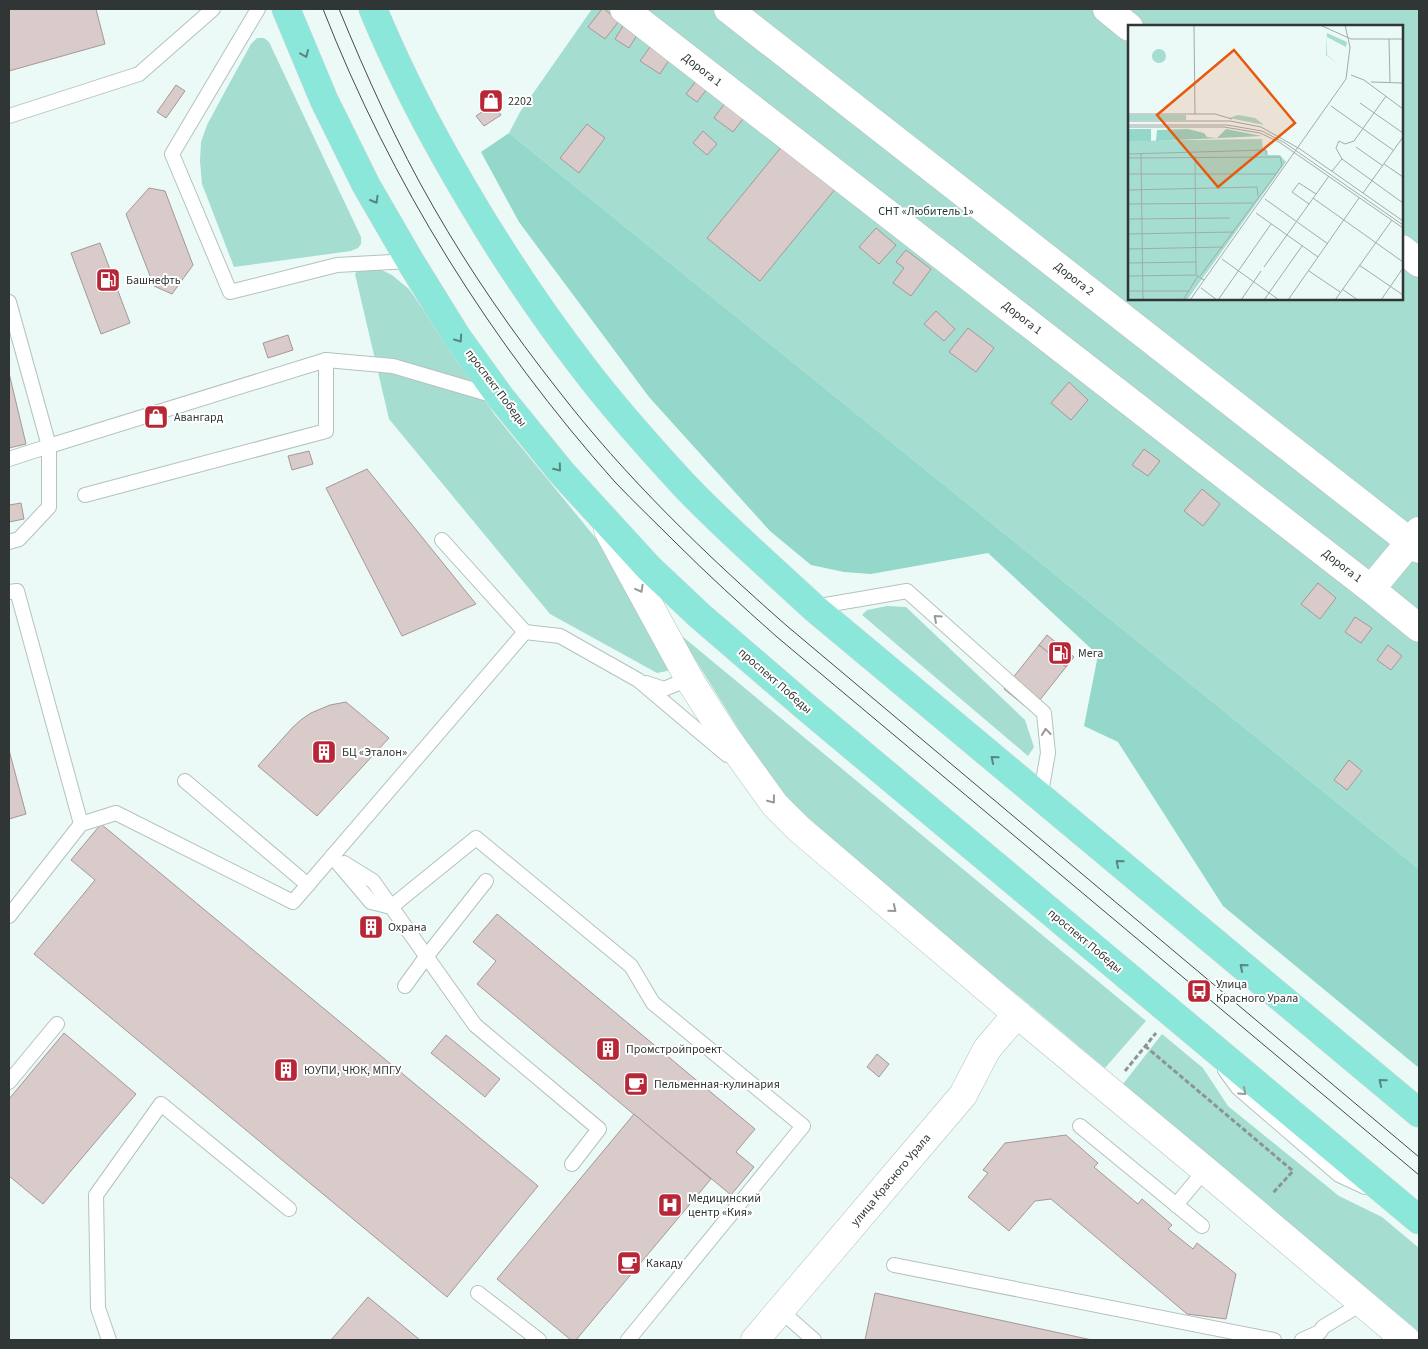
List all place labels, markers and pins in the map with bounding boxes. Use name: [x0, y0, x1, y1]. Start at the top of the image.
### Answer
shop icon: 2202: [478, 88, 504, 114]
place label: 2202: [508, 93, 532, 110]
fuel station icon: Башнефть: [95, 267, 121, 293]
place label: Башнефть: [126, 272, 181, 289]
shop icon: Авангард: [143, 404, 169, 430]
place label: Авангард: [174, 409, 224, 426]
fuel station icon: Мега: [1047, 640, 1073, 666]
place label: Мега: [1078, 645, 1103, 662]
building icon: БЦ «Эталон»: [311, 739, 337, 765]
place label: БЦ «Эталон»: [342, 744, 407, 761]
building icon: Охрана: [358, 914, 384, 940]
place label: Охрана: [388, 919, 427, 936]
place label: Улица Красного Урала: [1216, 976, 1298, 1007]
bus stop icon: Улица Красного Урала: [1186, 978, 1212, 1004]
building icon: Промстройпроект: [595, 1036, 621, 1062]
place label: Промстройпроект: [626, 1041, 723, 1058]
building icon: ЮУПИ, ЧЮК, МПГУ: [273, 1057, 299, 1083]
place label: ЮУПИ, ЧЮК, МПГУ: [304, 1062, 402, 1079]
cafe icon: Пельменная-кулинария: [623, 1071, 649, 1097]
place label: Пельменная-кулинария: [654, 1076, 780, 1093]
place label: Медицинский центр «Кия»: [688, 1190, 761, 1221]
hospital icon: Медицинский центр «Кия»: [657, 1192, 683, 1218]
cafe icon: Какаду: [616, 1250, 642, 1276]
place label: Какаду: [646, 1255, 683, 1272]

